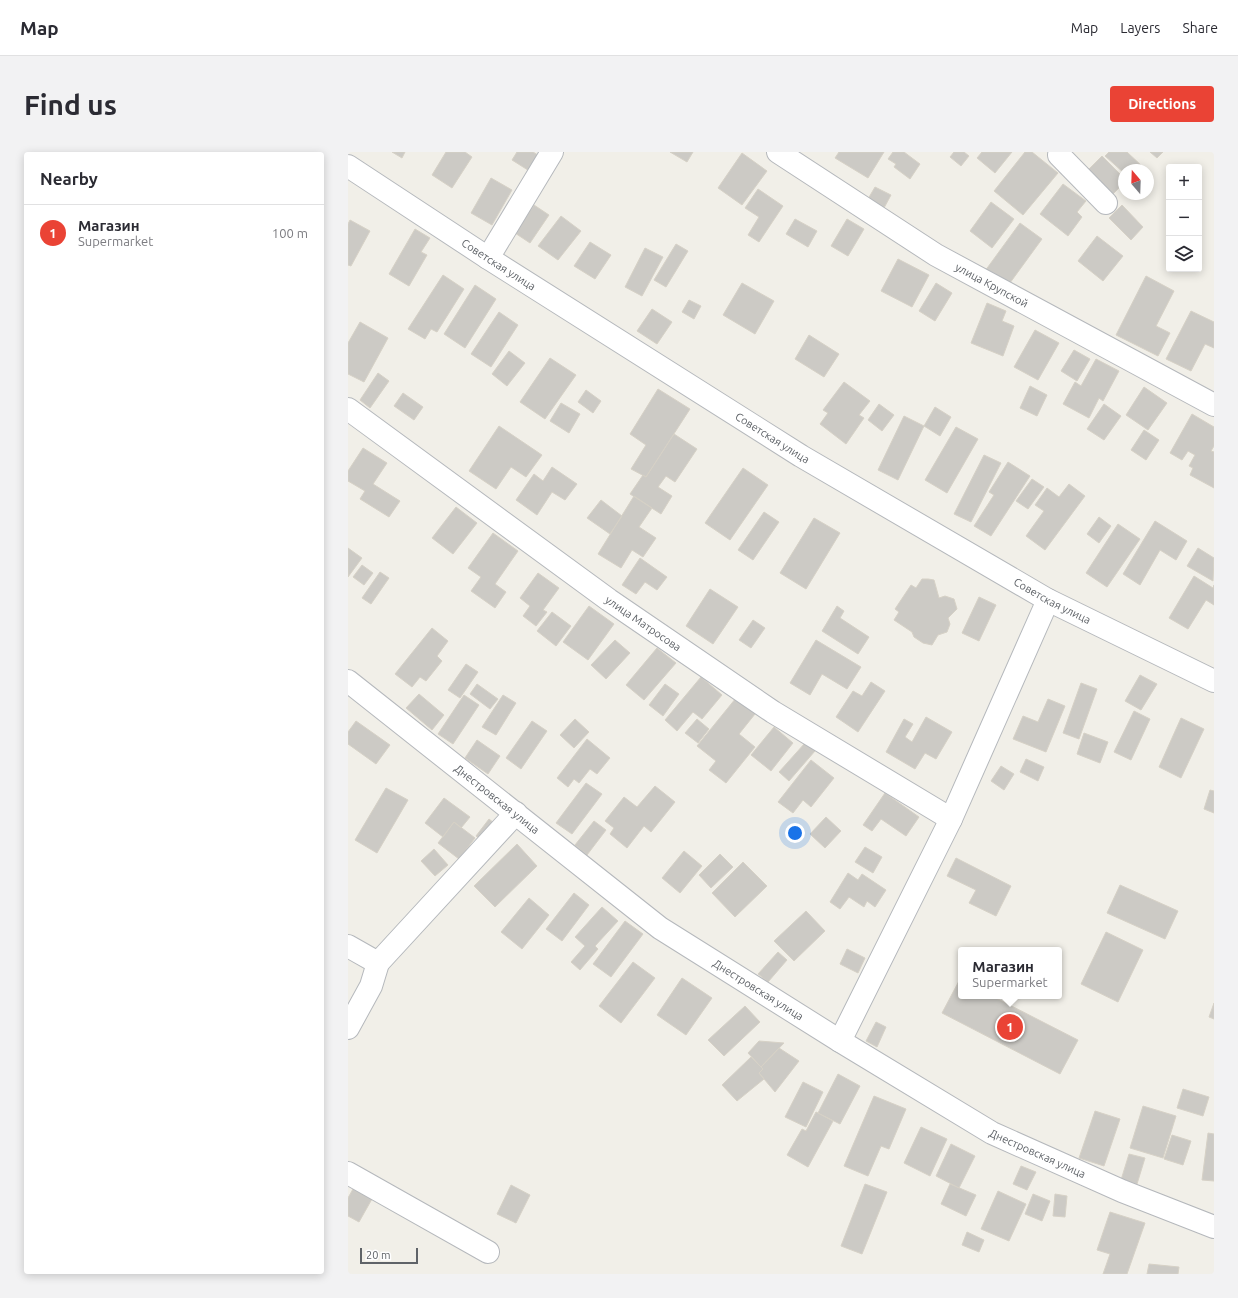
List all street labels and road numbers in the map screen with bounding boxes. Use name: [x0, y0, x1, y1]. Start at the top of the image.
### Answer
street label: Советская улица: [460, 236, 538, 293]
street label: улица Крупской: [953, 261, 1030, 310]
street label: Советская улица: [733, 410, 812, 466]
street label: Советская улица: [1012, 575, 1093, 626]
street label: улица Матросова: [603, 593, 683, 653]
street label: Днестровская улица: [452, 762, 542, 836]
street label: Днестровская улица: [711, 957, 806, 1023]
street label: Днестровская улица: [987, 1127, 1088, 1180]

